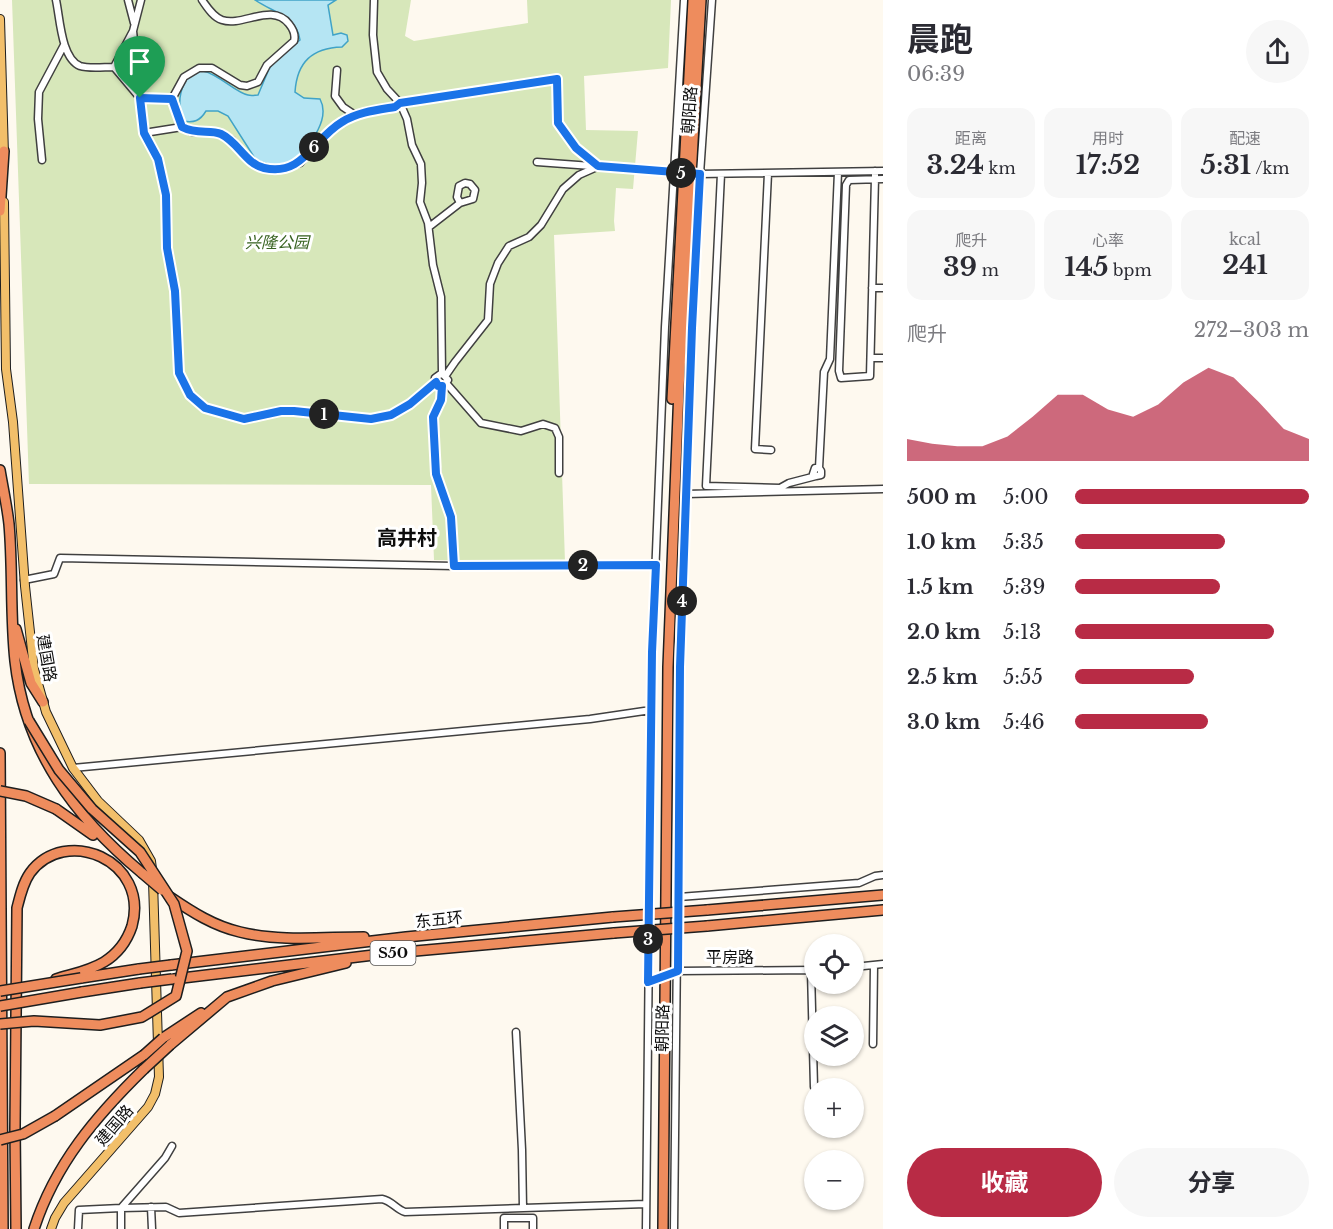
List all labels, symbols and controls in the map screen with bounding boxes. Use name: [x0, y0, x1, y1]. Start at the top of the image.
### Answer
text: 晨跑: [907, 19, 973, 60]
button: share: [1246, 20, 1309, 83]
pin: [114, 36, 165, 98]
icon: arrive: [123, 45, 156, 78]
text: 06:39: [907, 62, 965, 86]
street label: 朝阳路: [677, 85, 701, 135]
text: 距离: [955, 128, 987, 148]
text: 用时: [1092, 128, 1124, 148]
text: 配速: [1229, 128, 1261, 148]
pin: 6: [299, 132, 329, 162]
text: 6: [309, 137, 319, 157]
text: 3.24: [926, 149, 984, 181]
text: 17:52: [1076, 149, 1140, 181]
text: 5:31: [1200, 149, 1251, 181]
pin: 5: [666, 158, 696, 188]
text: km: [984, 158, 1016, 178]
text: /km: [1251, 158, 1290, 178]
text: 5: [676, 163, 686, 183]
text: kcal: [1229, 229, 1261, 249]
text: 爬升: [955, 230, 987, 250]
text: 心率: [1092, 230, 1124, 250]
park label: 兴隆公园: [245, 232, 311, 252]
text: 241: [1222, 249, 1268, 281]
text: 39: [943, 251, 977, 283]
text: 145: [1064, 251, 1108, 283]
text: m: [977, 260, 999, 280]
text: bpm: [1108, 260, 1152, 280]
text: 272–303 m: [1194, 318, 1309, 342]
text: 爬升: [907, 322, 947, 346]
pin: 1: [309, 399, 339, 429]
text: 1: [321, 404, 327, 424]
text: 500 m: [907, 485, 977, 509]
text: 5:00: [1003, 485, 1049, 509]
district label: 高井村: [377, 526, 437, 550]
text: 1.0 km: [907, 530, 976, 554]
text: 5:35: [1003, 530, 1044, 554]
pin: 2: [568, 550, 598, 580]
text: 2: [578, 555, 588, 575]
text: 1.5 km: [907, 575, 974, 599]
text: 5:39: [1003, 575, 1045, 599]
pin: 4: [667, 586, 697, 616]
text: 4: [677, 591, 687, 611]
text: 2.0 km: [907, 620, 981, 644]
text: 5:13: [1003, 620, 1041, 644]
street label: 建国路: [33, 633, 61, 683]
text: 2.5 km: [907, 665, 978, 689]
text: 5:55: [1003, 665, 1043, 689]
text: 3.0 km: [907, 710, 980, 734]
text: 5:46: [1003, 710, 1045, 734]
street label: 东五环: [414, 907, 464, 931]
pin: 3: [633, 924, 663, 954]
text: 3: [643, 929, 653, 949]
map controls: [804, 934, 864, 1210]
button: locate: [804, 934, 864, 994]
road number: S50: [370, 941, 416, 965]
street label: 平房路: [706, 947, 754, 967]
street label: 朝阳路: [652, 1004, 672, 1052]
button: layers: [804, 1006, 864, 1066]
button: +: [804, 1078, 864, 1138]
street label: 建国路: [91, 1100, 137, 1150]
button: 收藏: [907, 1148, 1102, 1217]
button: 分享: [1114, 1148, 1309, 1217]
button: −: [804, 1150, 864, 1210]

